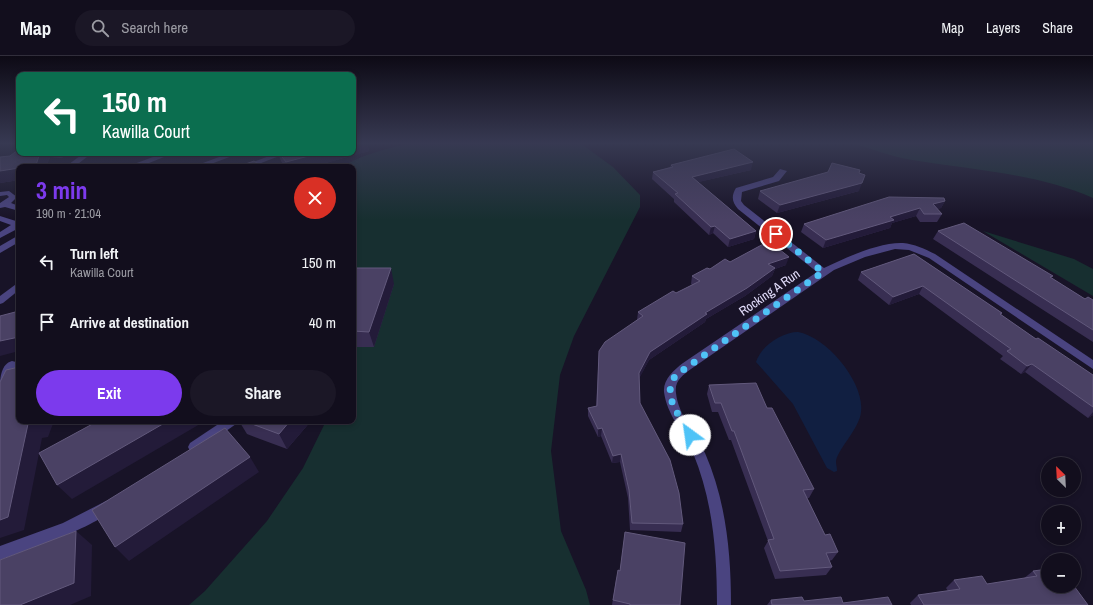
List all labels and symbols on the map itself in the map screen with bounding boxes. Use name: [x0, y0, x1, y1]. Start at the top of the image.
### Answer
pin: [759, 217, 793, 251]
street label: Rocking A Run: [736, 265, 803, 320]
position arrow: [669, 414, 711, 456]
north arrow: [1041, 457, 1081, 497]

